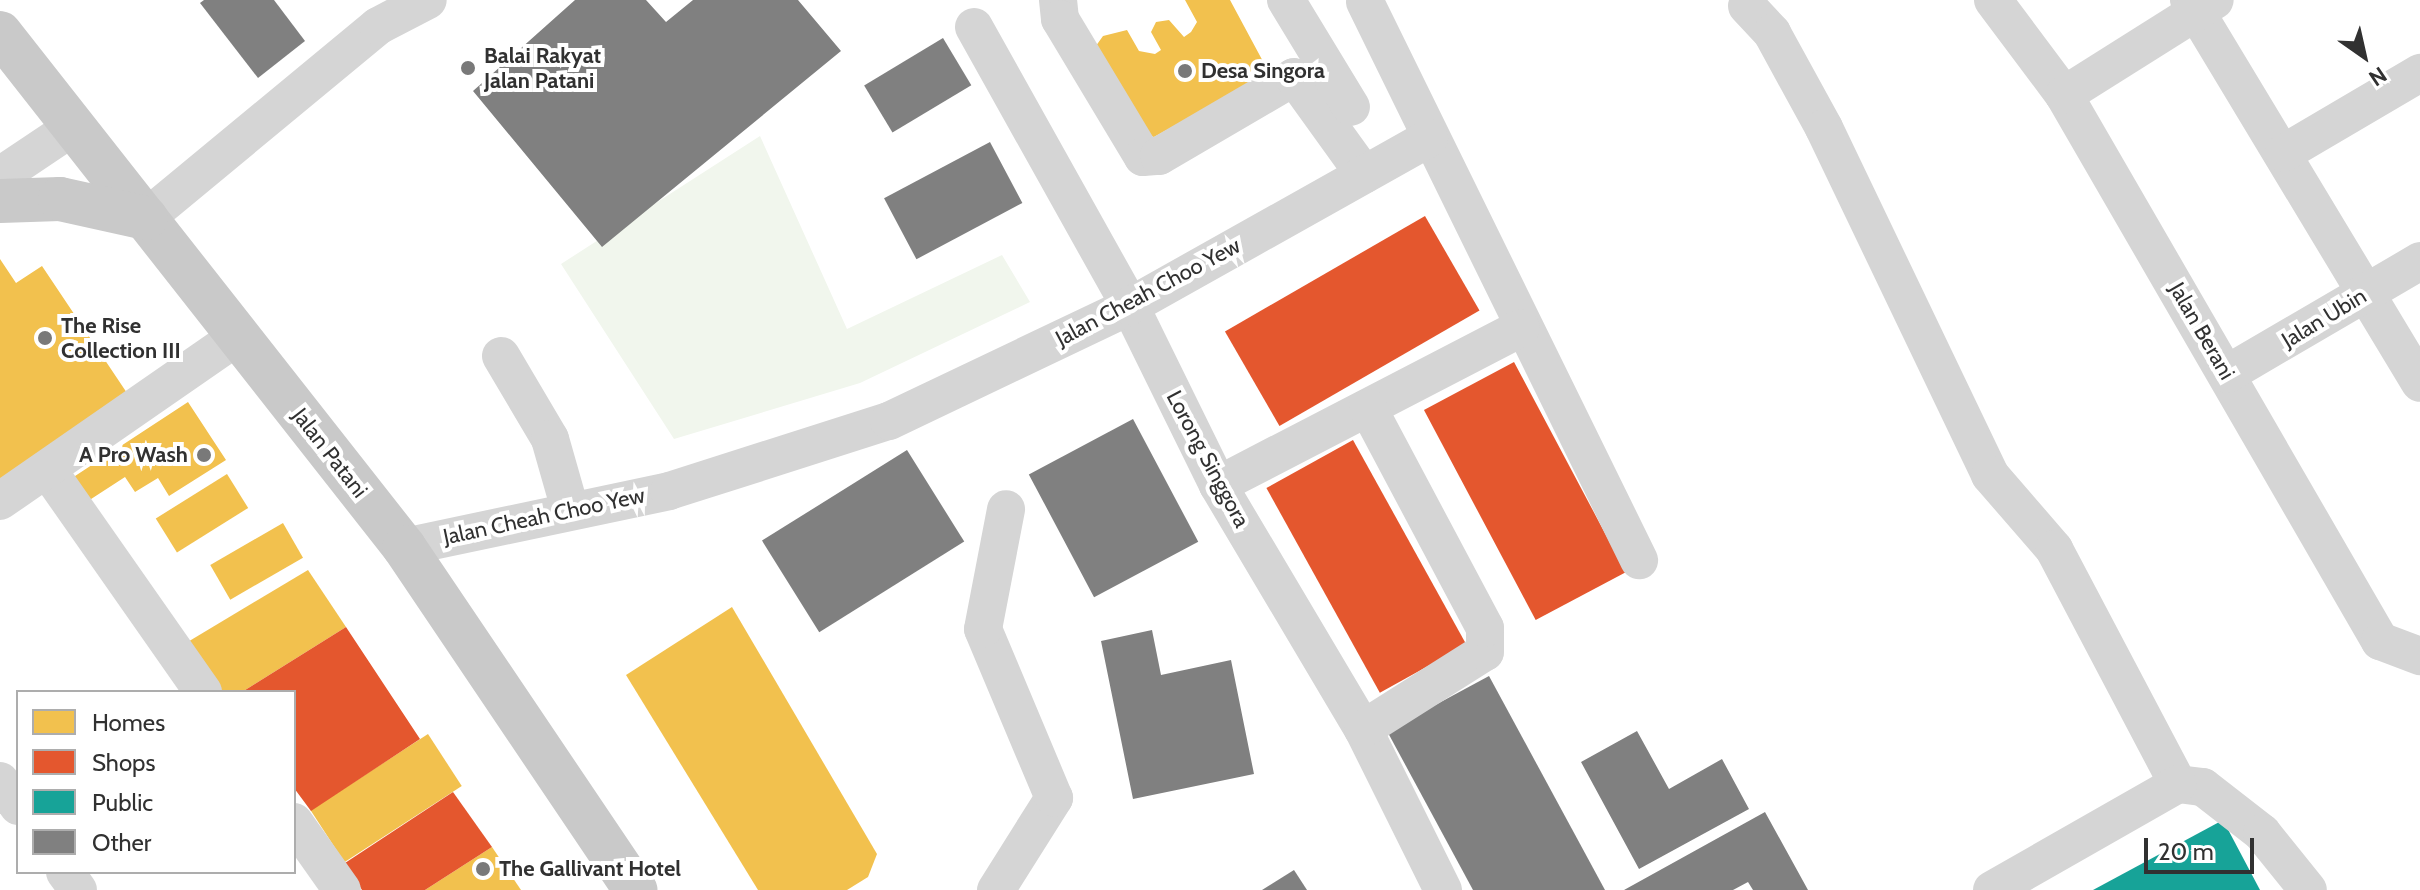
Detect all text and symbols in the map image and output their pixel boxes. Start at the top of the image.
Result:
north arrow [2324,16,2404,96]
place label: Balai Rakyat Jalan Patani [484,42,601,94]
place label: Desa Singora [1201,58,1325,84]
marker: Balai Rakyat Jalan Patani [459,59,477,77]
text: N [2364,61,2392,92]
marker: Desa Singora [1176,62,1194,80]
street label: Jalan Cheah Choo Yew [1051,232,1245,352]
street label: Jalan Berani [2164,278,2240,384]
street label: Jalan Ubin [2277,283,2371,353]
place label: The Rise Collection III [61,312,181,364]
marker: The Rise Collection III [36,329,54,347]
street label: Lorong Singgora [1161,386,1255,532]
street label: Jalan Patani [287,403,373,503]
place label: A Pro Wash [79,442,188,468]
marker: A Pro Wash [195,446,213,464]
street label: Jalan Cheah Choo Yew [441,482,647,550]
legend [16,690,296,874]
text: Homes [92,708,165,737]
text: Shops [92,748,155,777]
text: Public [92,788,153,817]
scale bar [2148,822,2258,872]
text: Other [92,828,151,857]
text: 20 m [2158,837,2214,866]
place label: The Gallivant Hotel [499,856,681,882]
marker: The Gallivant Hotel [474,860,492,878]

